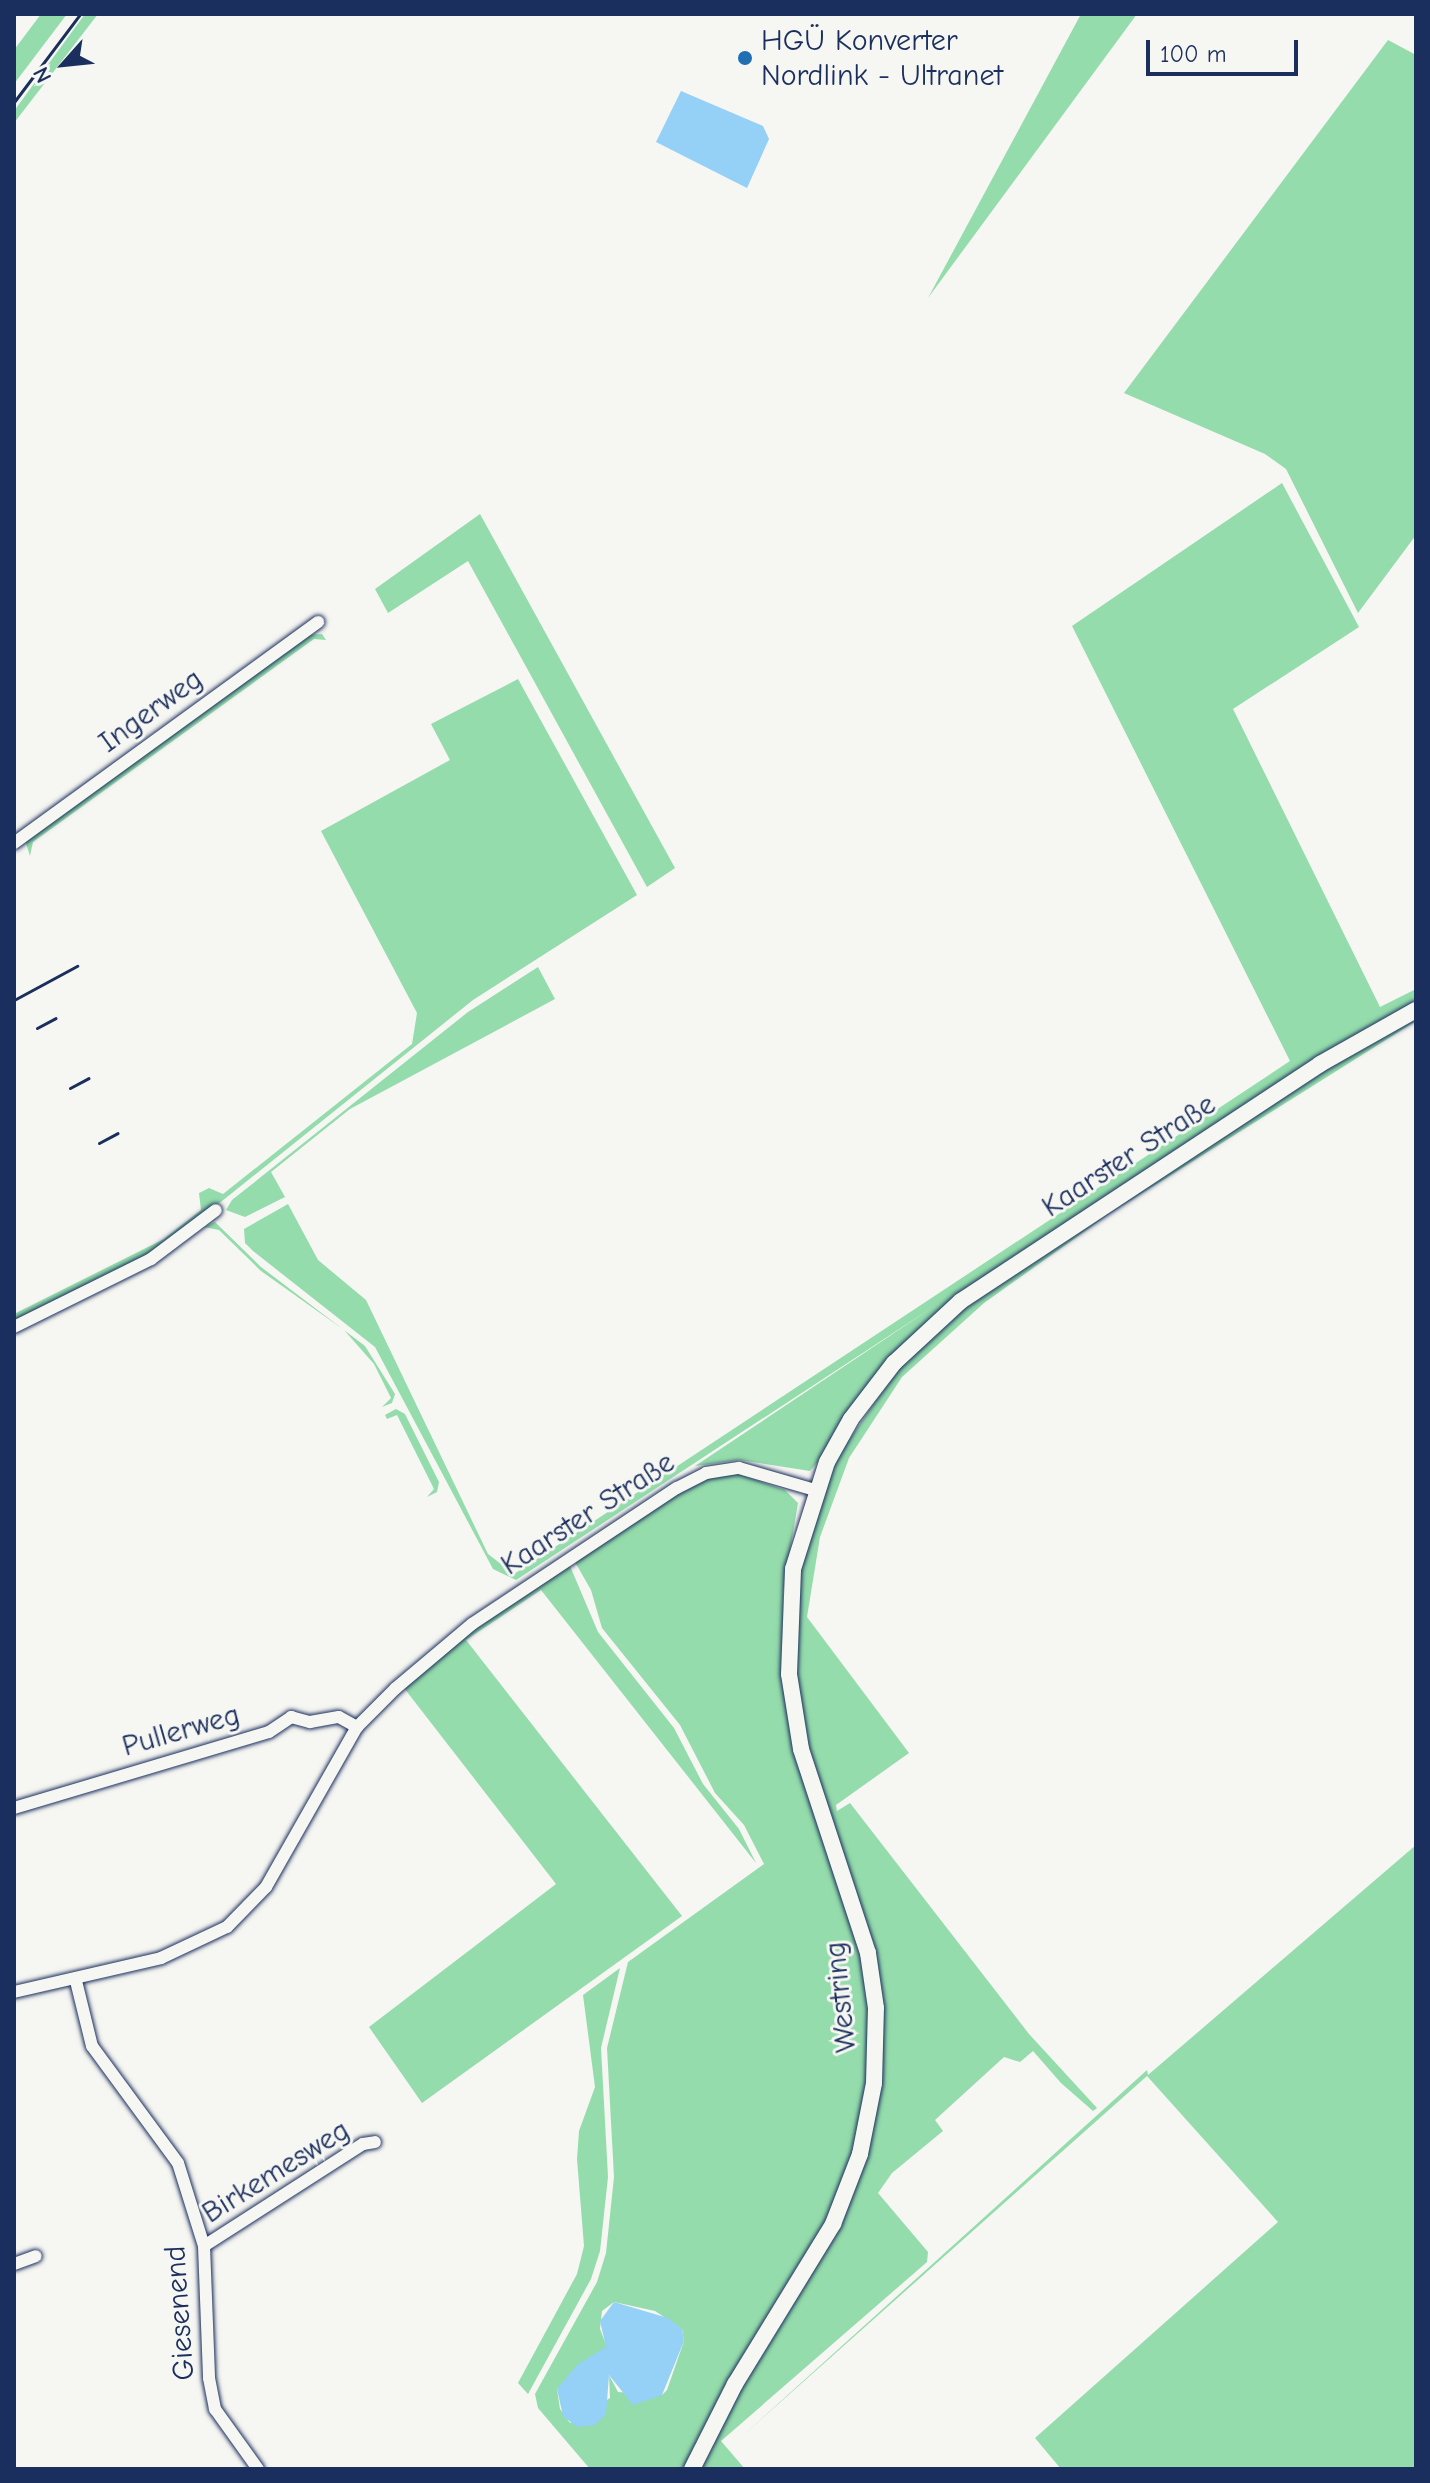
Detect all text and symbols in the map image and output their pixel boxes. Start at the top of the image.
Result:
place label: HGÜ Konverter Nordlink - Ultranet [761,23,1003,94]
north arrow [24,24,104,104]
scale bar [1150,24,1302,74]
text: 100 m [1160,40,1227,68]
marker: HGÜ Konverter Nordlink - Ultranet [736,49,754,67]
text: N [28,63,57,87]
street label: Ingerweg [92,661,210,761]
street label: Kaarster Straße [1036,1087,1222,1225]
street label: Kaarster Straße [495,1445,681,1583]
street label: Pullerweg [118,1697,244,1765]
street label: Westring [817,1940,865,2054]
street label: Birkemesweg [196,2113,356,2231]
street label: Giesenend [157,2244,203,2382]

